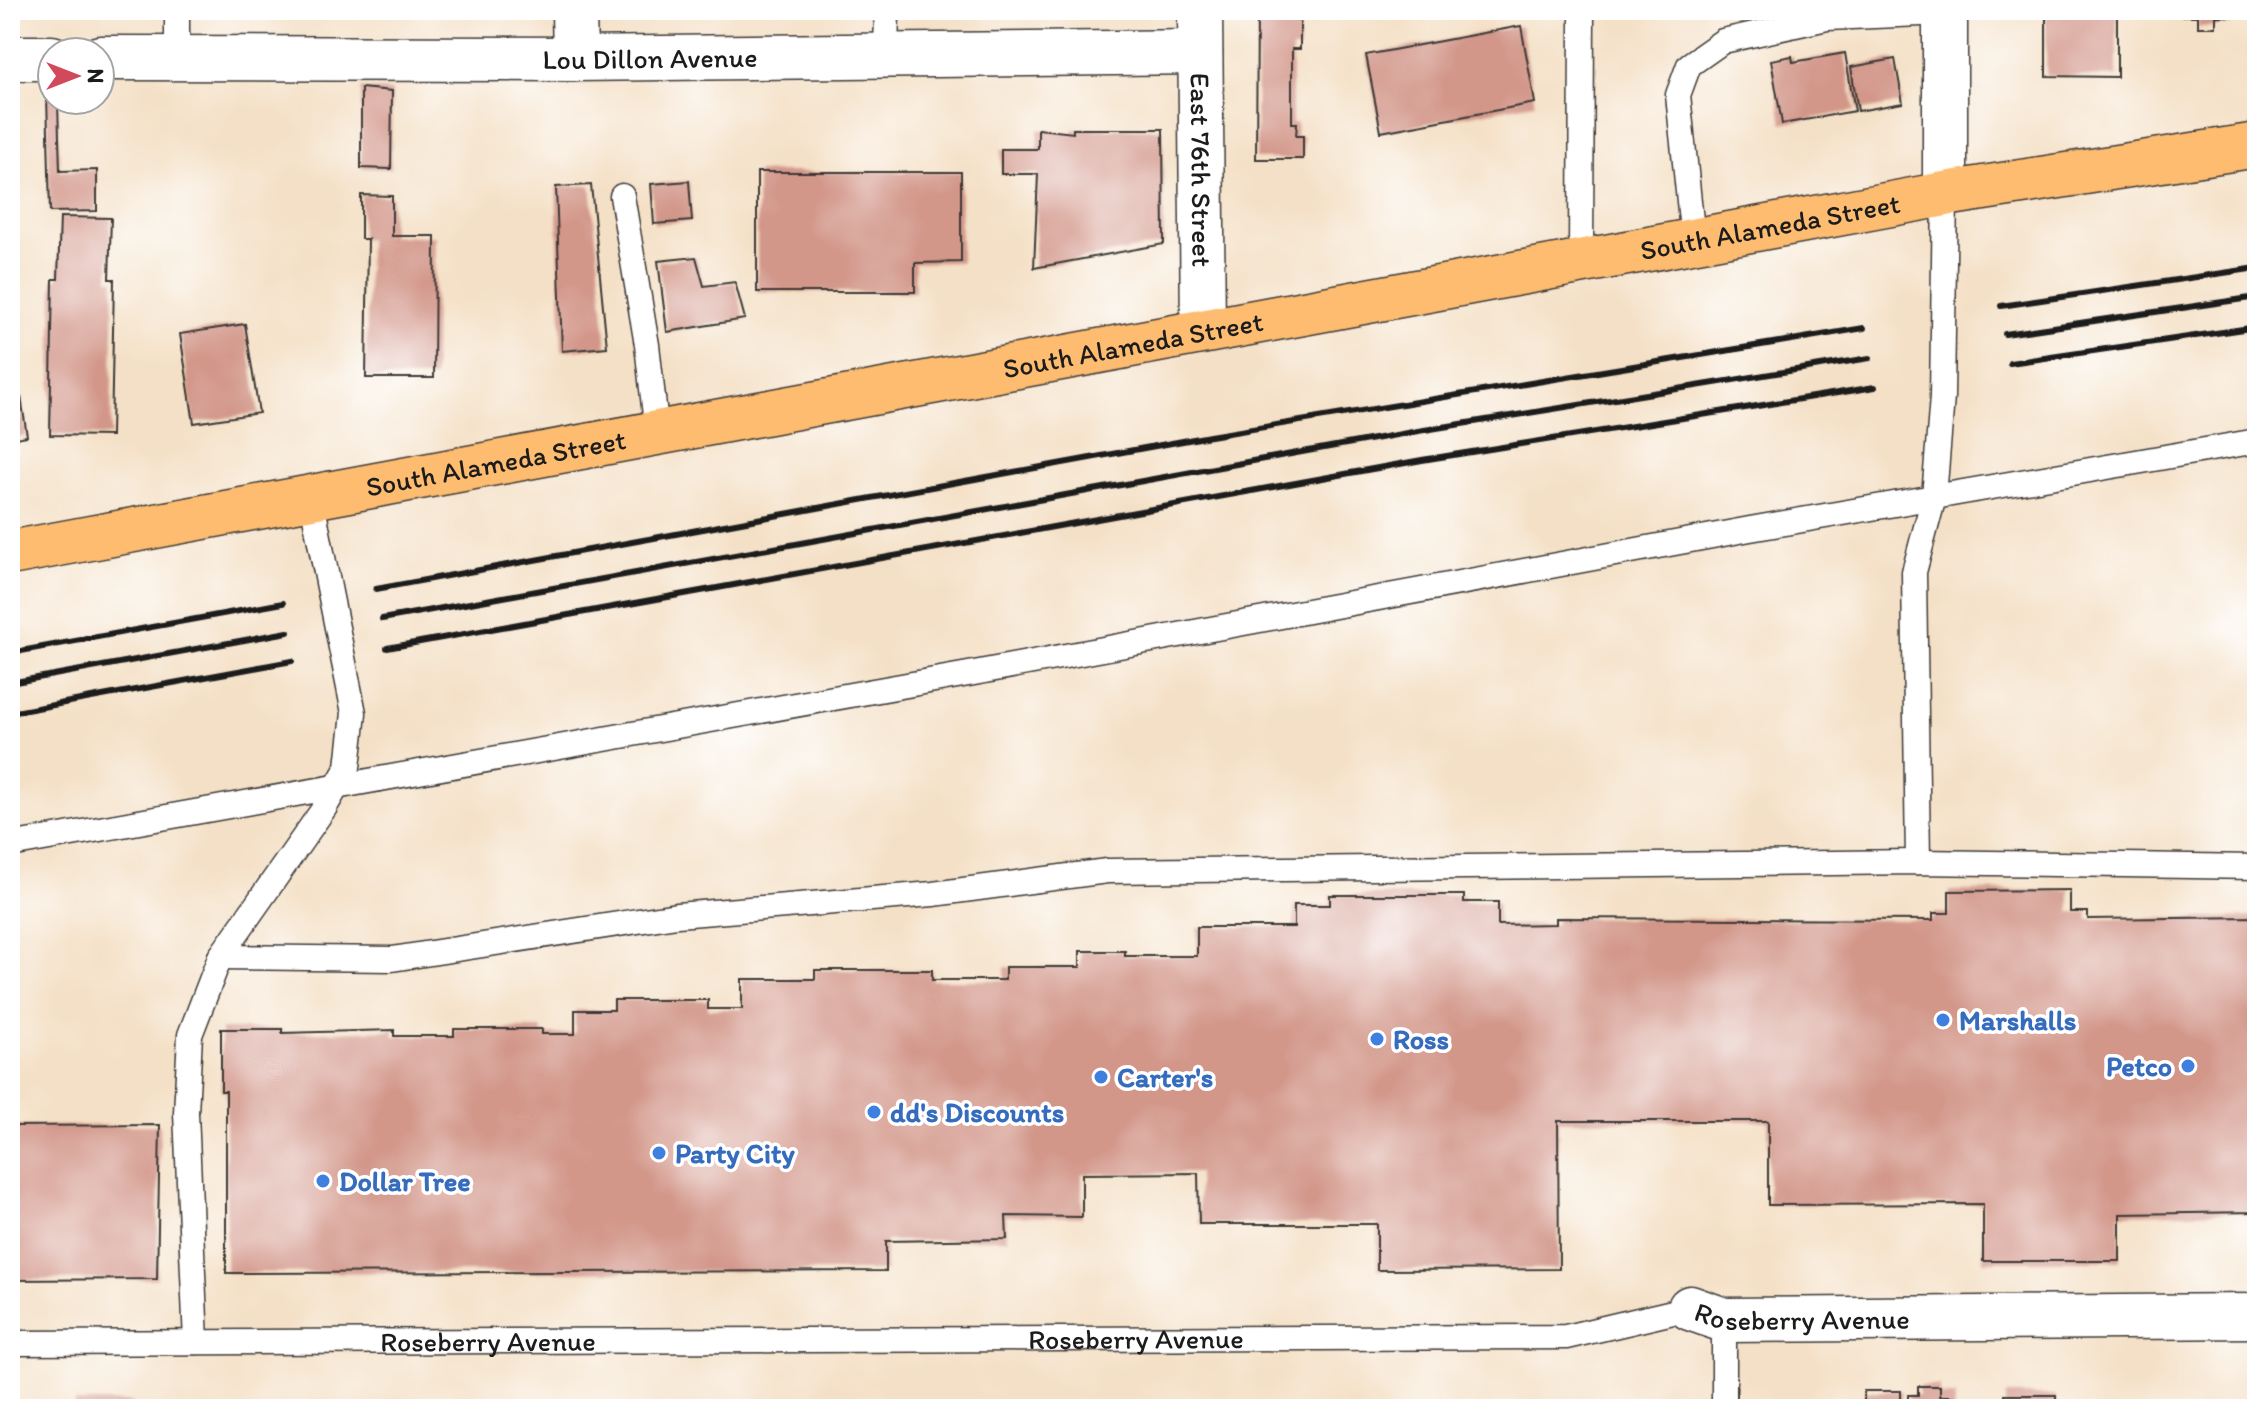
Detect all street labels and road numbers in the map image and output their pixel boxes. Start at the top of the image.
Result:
street label: Lou Dillon Avenue [542,40,758,76]
street label: East 76th Street [1184,73,1219,267]
street label: South Alameda Street [1637,186,1903,267]
street label: South Alameda Street [1000,304,1266,385]
street label: South Alameda Street [363,422,628,504]
street label: Roseberry Avenue [1690,1294,1910,1337]
street label: Roseberry Avenue [1028,1321,1244,1356]
street label: Roseberry Avenue [380,1324,596,1359]

